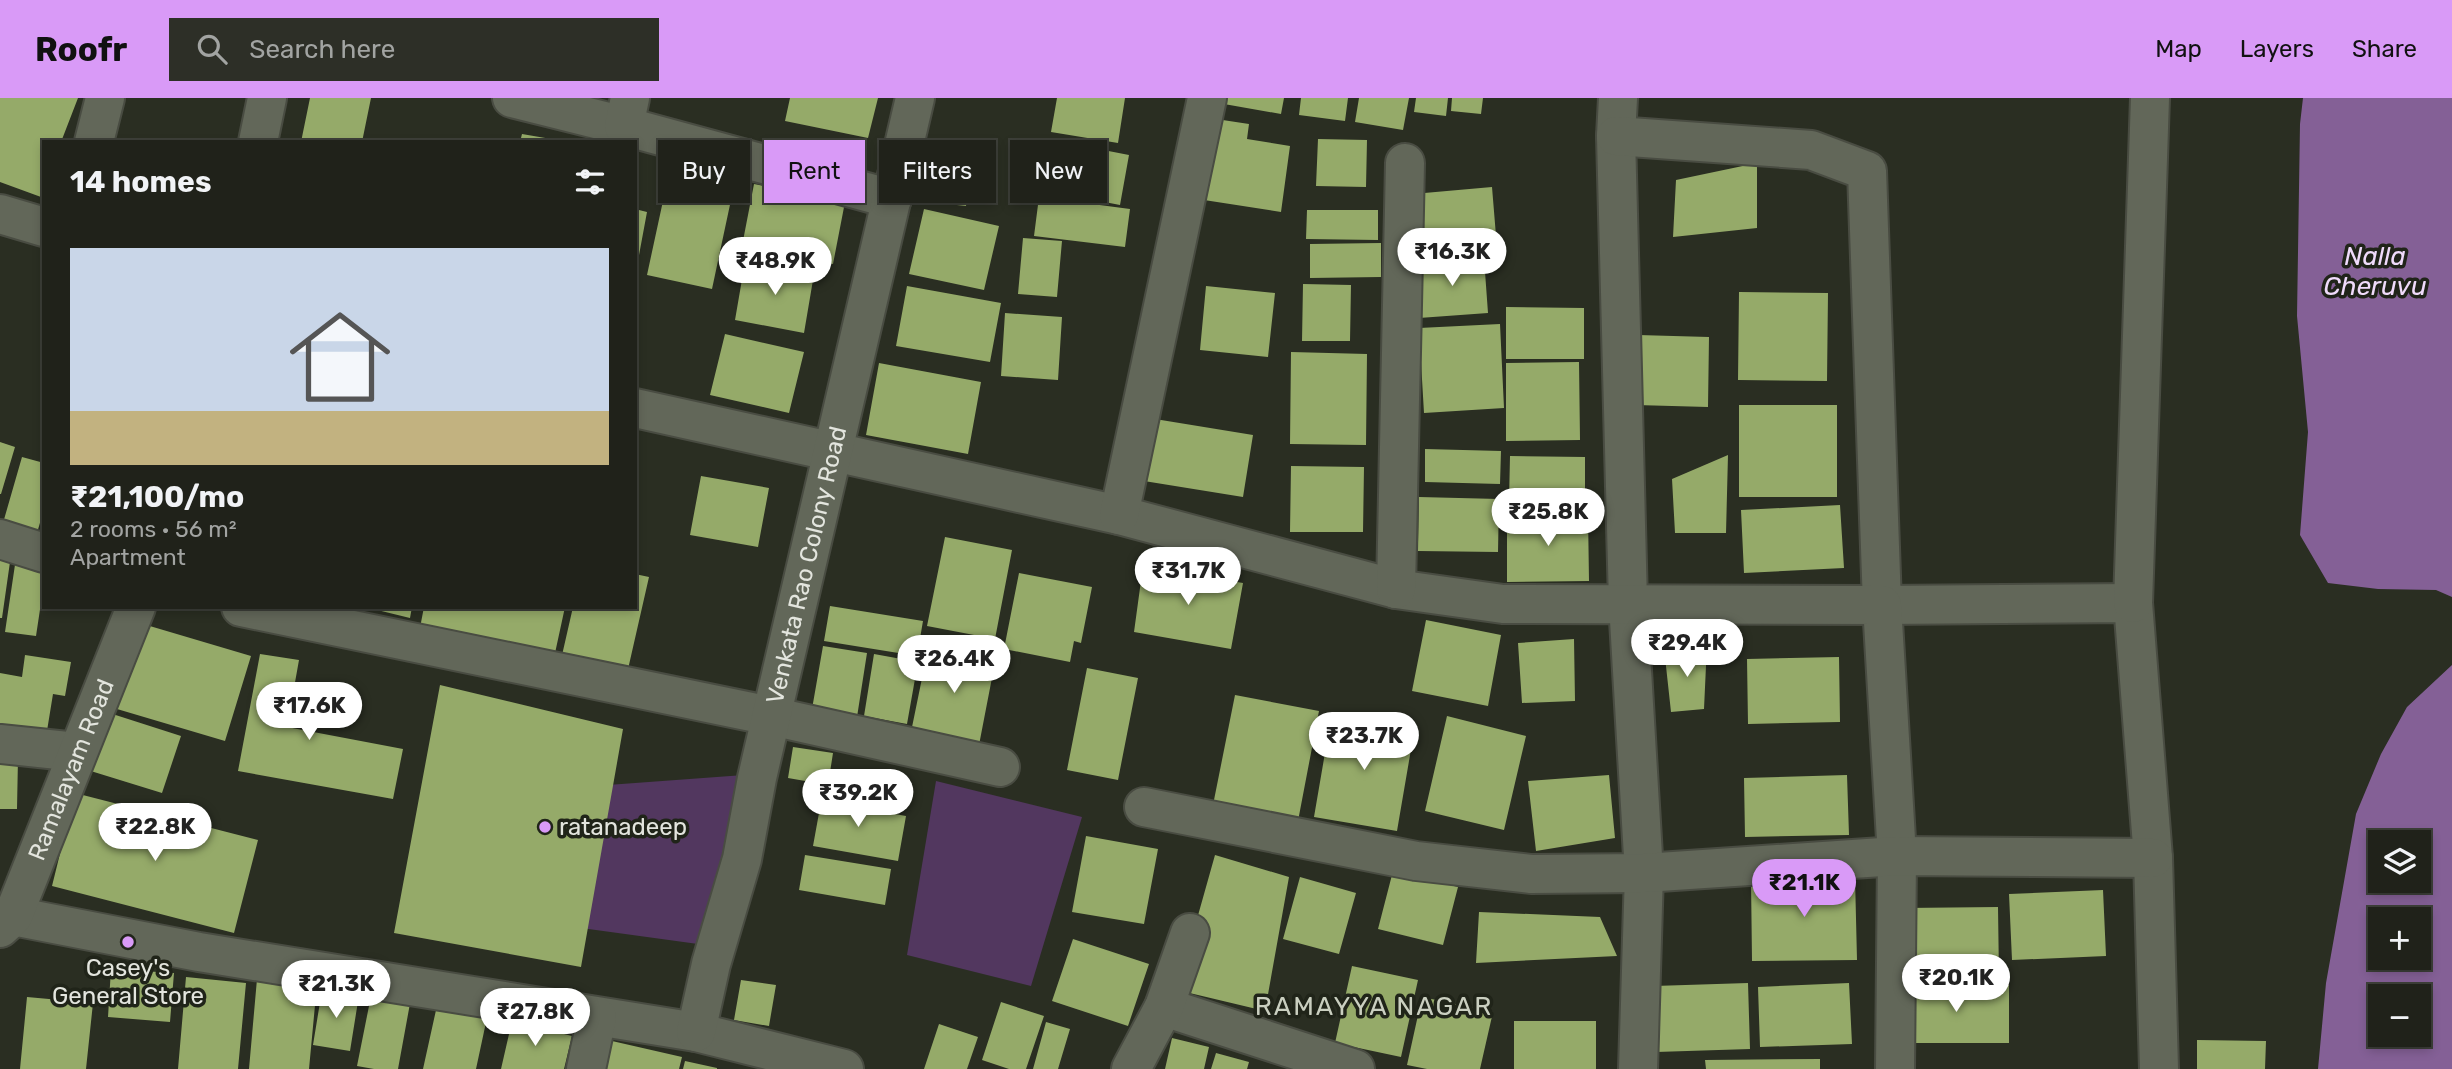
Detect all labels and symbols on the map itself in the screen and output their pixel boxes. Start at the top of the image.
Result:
pin: ₹16.3K [1395,228,1509,288]
pin: ₹48.9K [718,238,832,297]
water label: Nalla Cheruvu [2323,241,2427,302]
street label: Venkata Rao Colony Road [761,424,852,707]
pin: ₹25.8K [1491,489,1605,548]
pin: ₹31.7K [1131,547,1245,607]
pin: ₹29.4K [1630,620,1744,679]
pin: ₹26.4K [897,636,1011,695]
street label: Ramalayam Road [23,675,120,864]
pin: ₹17.6K [252,682,366,742]
pin: ₹23.7K [1307,712,1421,772]
pin: ₹39.2K [801,770,915,829]
pin: ₹22.8K [98,804,212,863]
place label: ratanadeep [559,813,687,841]
marker: ratanadeep [537,819,553,835]
pin: ₹21.1K [1747,860,1861,919]
marker: Casey's General Store [120,934,136,950]
place label: Casey's General Store [52,954,204,1010]
pin: ₹20.1K [1899,954,2013,1014]
pin: ₹21.3K [279,960,393,1020]
pin: ₹27.8K [478,988,592,1048]
district label: RAMAYYA NAGAR [1255,991,1493,1022]

